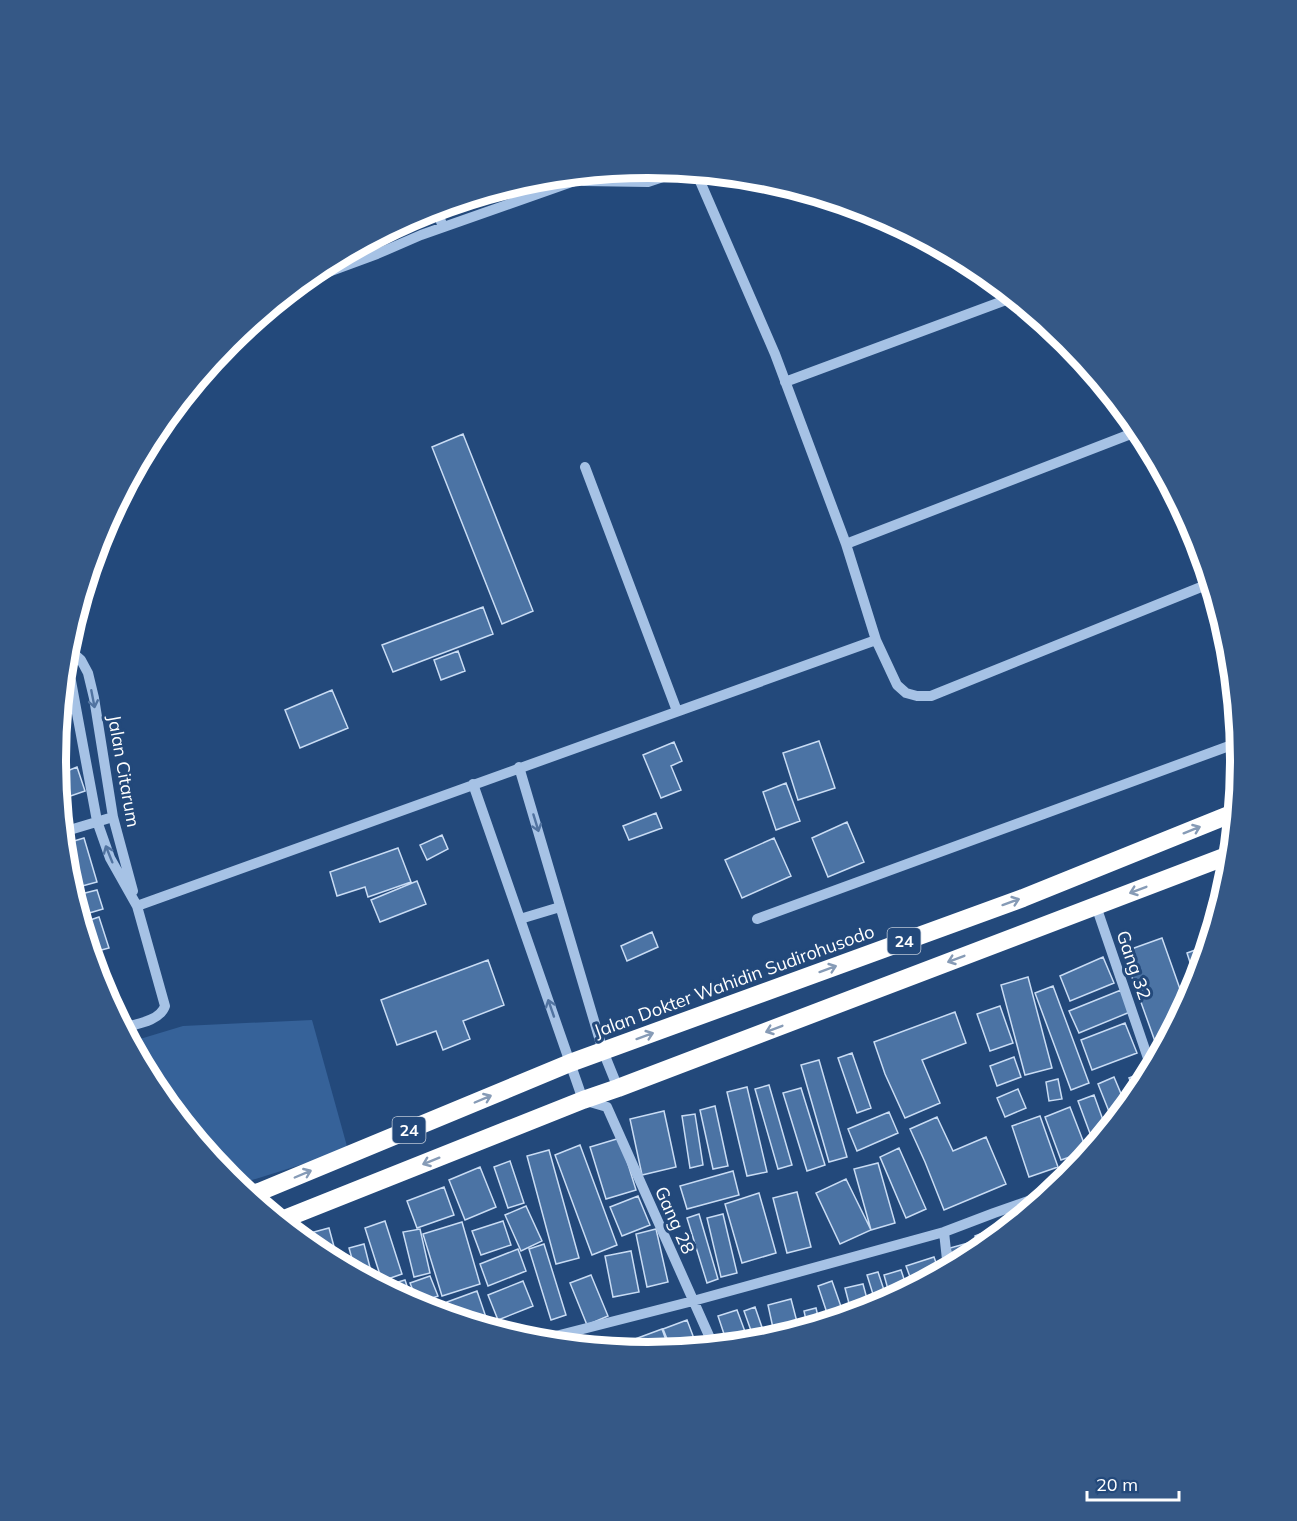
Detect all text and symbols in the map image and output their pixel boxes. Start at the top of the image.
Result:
one-way arrow [88,689,100,708]
street label: Jalan Citarum [103,713,145,829]
one-way arrow [531,814,542,833]
one-way arrow [1183,824,1201,835]
one-way arrow [103,845,114,864]
one-way arrow [1129,885,1148,896]
one-way arrow [1001,896,1020,907]
street label: Jalan Dokter Wahidin Sudirohusodo [591,919,877,1043]
street label: Gang 32 [1111,927,1157,1003]
road number: 24 [888,928,920,954]
one-way arrow [947,955,966,966]
one-way arrow [818,962,837,973]
one-way arrow [544,999,555,1018]
one-way arrow [765,1024,784,1035]
one-way arrow [635,1029,654,1040]
one-way arrow [473,1093,491,1104]
road number: 24 [392,1117,426,1143]
one-way arrow [422,1156,440,1167]
one-way arrow [293,1168,311,1179]
street label: Gang 28 [650,1183,700,1257]
scale bar [1087,1464,1178,1502]
text: 20 m [1096,1473,1138,1496]

